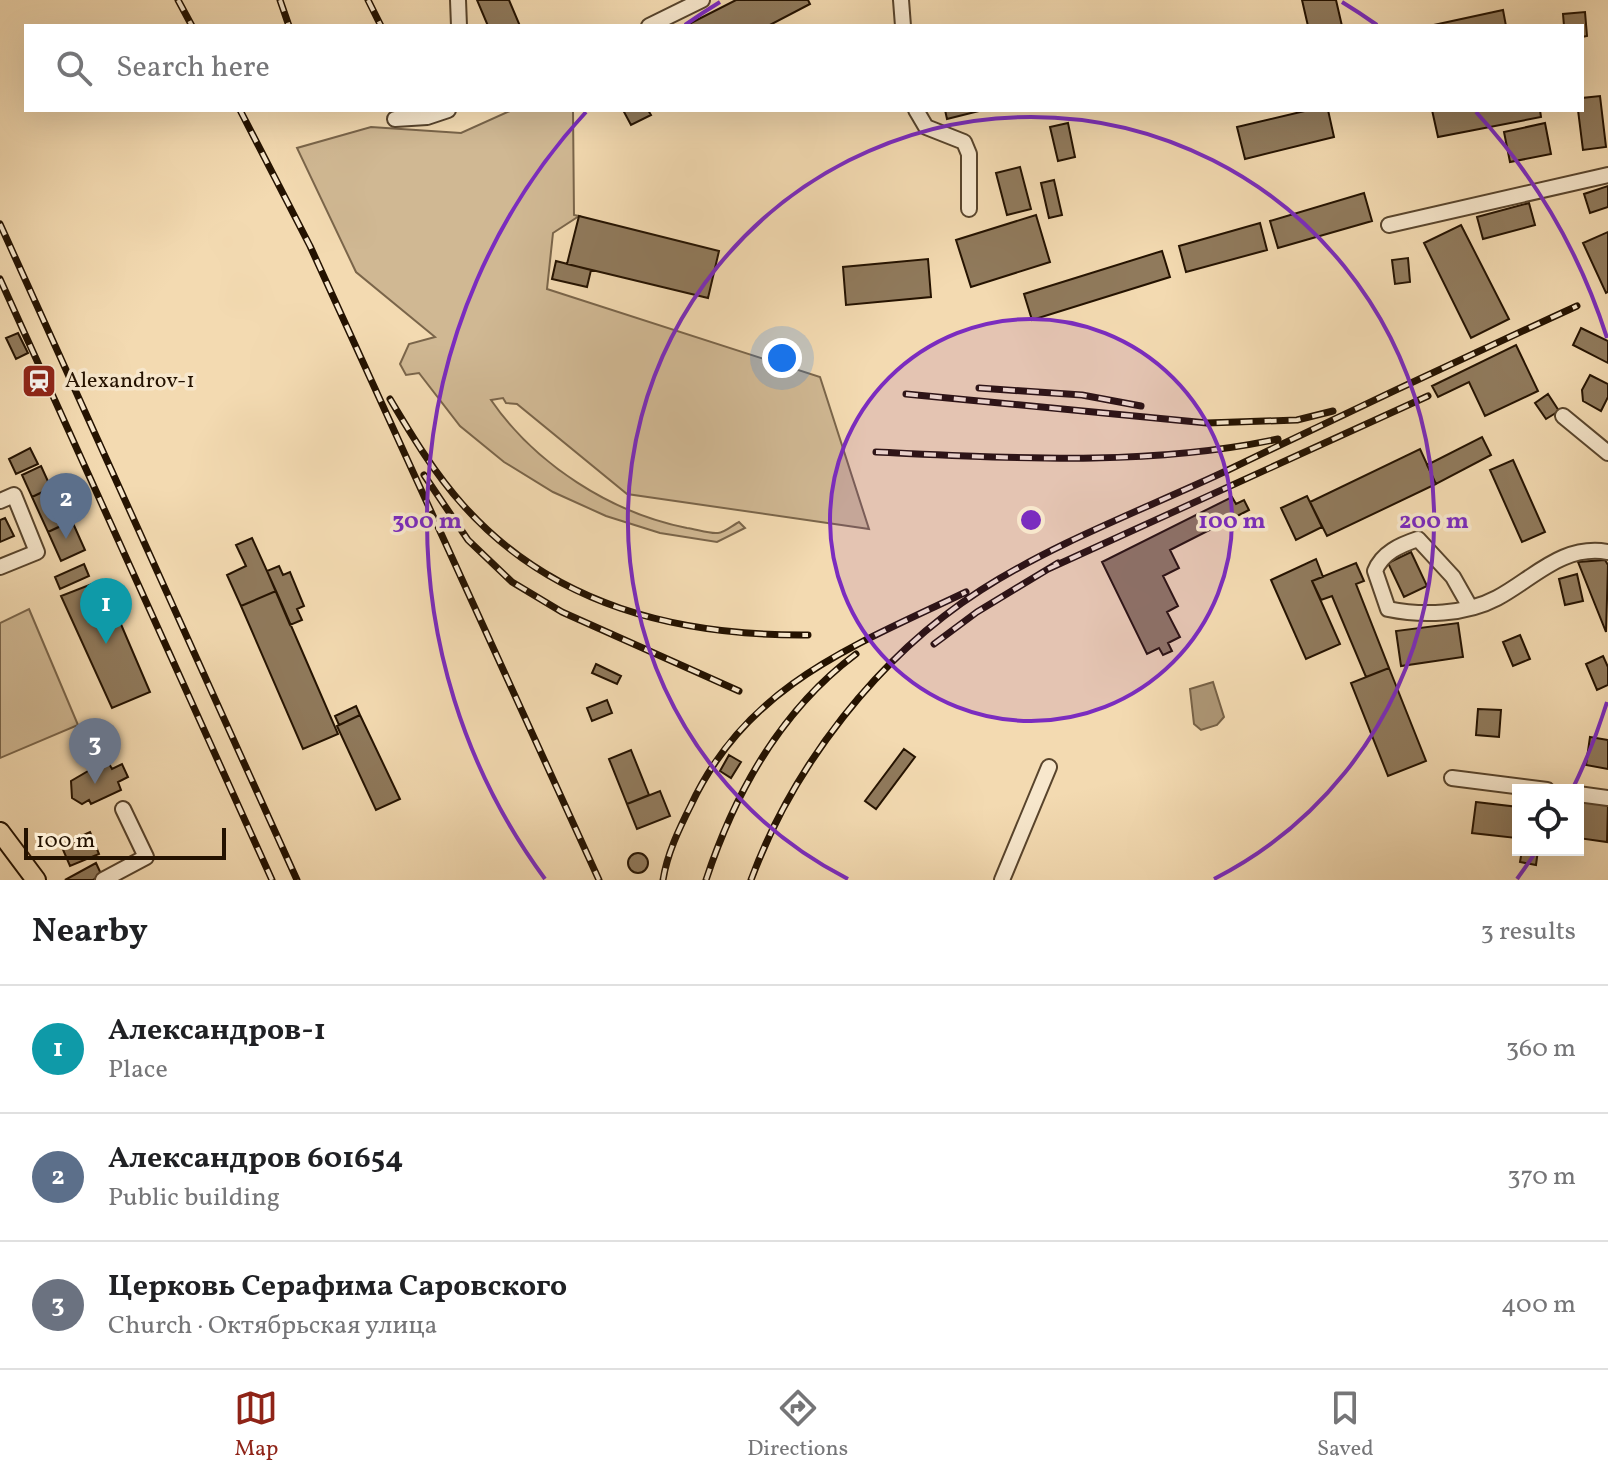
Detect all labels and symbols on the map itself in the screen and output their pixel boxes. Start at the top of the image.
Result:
your location [762,338,802,378]
station icon: Alexandrov-1 [20,362,58,400]
place label: Alexandrov-1 [65,366,195,397]
pin: 2 [40,473,92,539]
text: 300 m [392,505,462,539]
text: 100 m [1198,505,1266,539]
text: 200 m [1399,505,1469,539]
centre of rings [1017,506,1045,534]
pin: 1 [80,578,132,644]
pin: 3 [69,718,121,784]
scale bar [24,824,226,860]

